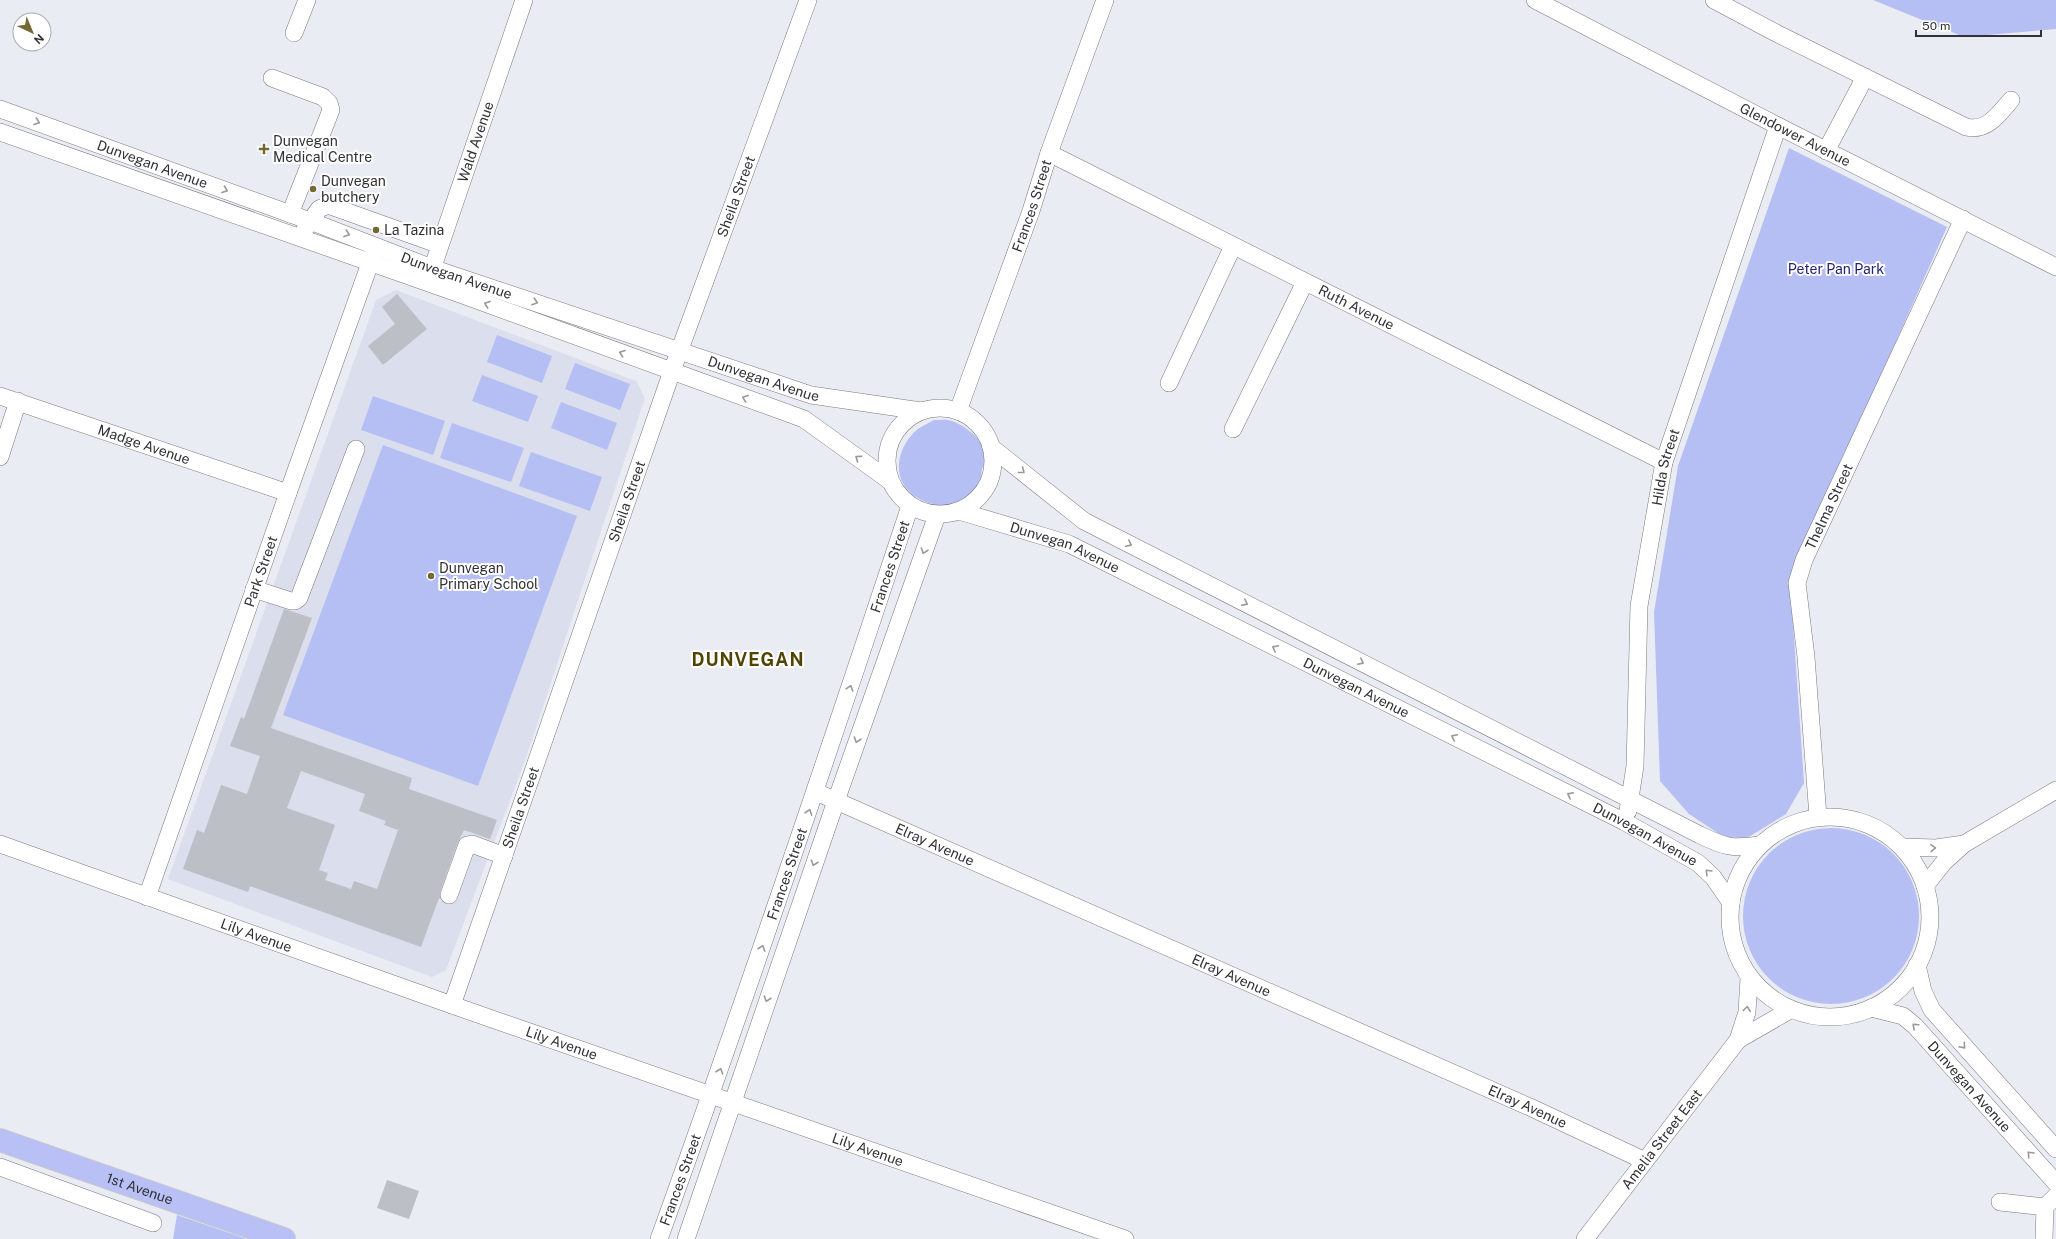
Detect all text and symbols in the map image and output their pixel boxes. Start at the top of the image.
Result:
north arrow [12,12,52,52]
scale bar [1916,12,2041,38]
text: 50 m [1922,19,1950,33]
text: N [32,32,46,46]
street label: Wald Avenue [454,99,497,184]
street label: Glendower Avenue [1737,100,1853,169]
one-way arrow [33,118,40,126]
place label: Dunvegan Medical Centre [273,133,372,165]
street label: Dunvegan Avenue [95,137,210,191]
marker: Dunvegan Medical Centre [258,143,270,155]
street label: Sheila Street [714,154,758,239]
street label: Frances Street [1009,158,1054,254]
place label: Dunvegan butchery [321,173,386,205]
marker: Dunvegan butchery [308,184,318,194]
one-way arrow [221,186,228,194]
place label: La Tazina [384,222,444,238]
marker: La Tazina [371,225,381,235]
one-way arrow [343,230,350,238]
street label: Dunvegan Avenue [399,249,514,302]
park label: Peter Pan Park [1788,261,1884,277]
street label: Ruth Avenue [1316,282,1397,333]
one-way arrow [531,298,538,306]
one-way arrow [484,300,491,309]
one-way arrow [619,350,626,358]
street label: Dunvegan Avenue [706,353,820,404]
one-way arrow [741,394,748,402]
street label: Madge Avenue [96,422,192,467]
street label: Hilda Street [1649,427,1683,507]
one-way arrow [856,456,863,463]
street label: Sheila Street [605,459,648,544]
street label: Thelma Street [1802,461,1856,552]
one-way arrow [1017,467,1024,474]
street label: Frances Street [867,518,913,615]
street label: Dunvegan Avenue [1008,519,1122,576]
street label: Park Street [241,534,280,609]
one-way arrow [1125,539,1132,547]
one-way arrow [920,548,928,555]
place label: Dunvegan Primary School [439,560,538,592]
marker: Dunvegan Primary School [426,571,436,581]
one-way arrow [1241,598,1248,606]
one-way arrow [1272,645,1280,652]
district label: DUNVEGAN [691,649,805,670]
street label: Dunvegan Avenue [1301,654,1412,721]
one-way arrow [1357,657,1364,664]
one-way arrow [845,685,854,692]
one-way arrow [1451,734,1458,742]
one-way arrow [853,736,862,743]
street label: Sheila Street [499,765,542,850]
one-way arrow [1567,792,1575,800]
street label: Dunvegan Avenue [1590,799,1700,869]
one-way arrow [805,808,813,815]
street label: Elray Avenue [893,820,977,869]
street label: Frances Street [764,826,810,922]
one-way arrow [1930,844,1936,852]
one-way arrow [811,859,819,866]
one-way arrow [1705,869,1713,877]
street label: Lily Avenue [218,915,294,955]
one-way arrow [758,944,766,951]
street label: Elray Avenue [1189,951,1273,1000]
one-way arrow [764,995,772,1002]
one-way arrow [1742,1006,1751,1013]
street label: Lily Avenue [524,1023,600,1063]
one-way arrow [1912,1024,1920,1031]
street label: Dunvegan Avenue [1925,1038,2014,1135]
one-way arrow [1959,1041,1966,1049]
one-way arrow [715,1067,723,1074]
street label: Elray Avenue [1486,1082,1569,1131]
street label: Amelia Street East [1618,1086,1705,1192]
street label: Lily Avenue [830,1130,906,1169]
street label: Frances Street [657,1132,704,1228]
one-way arrow [2027,1151,2034,1159]
street label: 1st Avenue [104,1170,175,1208]

